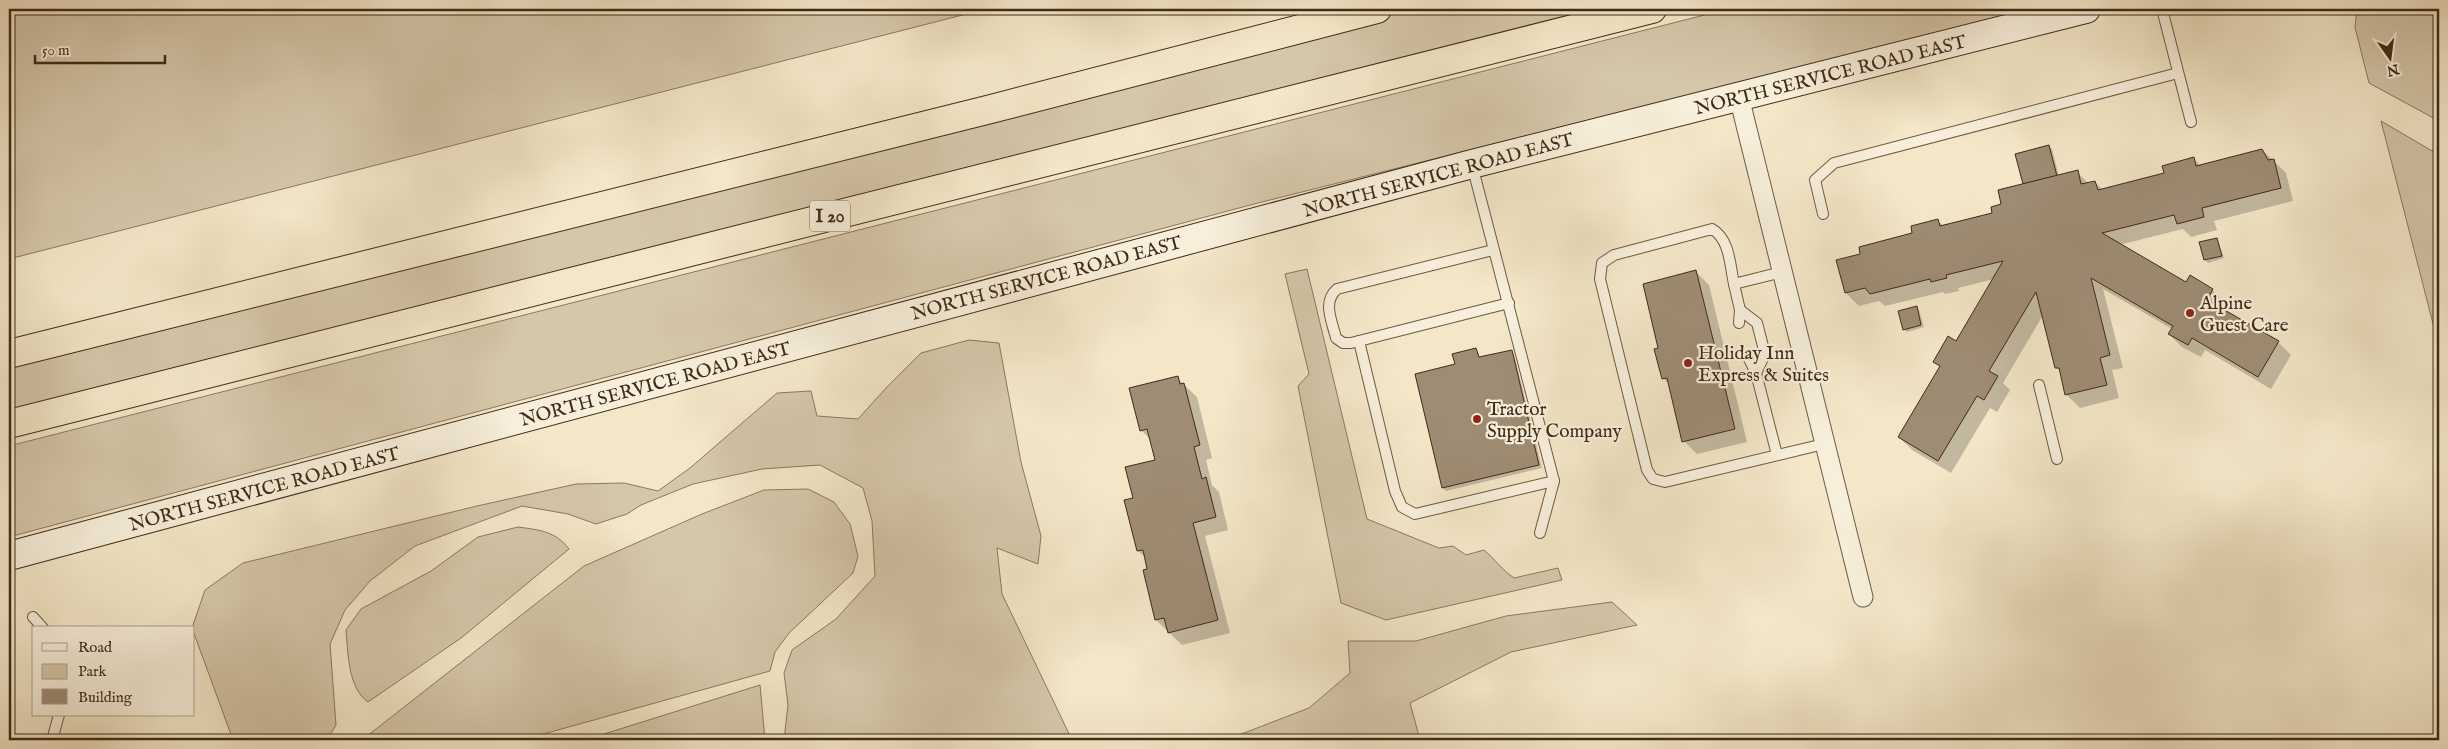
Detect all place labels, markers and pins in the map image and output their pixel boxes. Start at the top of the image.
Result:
place label: Alpine Guest Care [2199,292,2289,338]
marker: Alpine Guest Care [2184,307,2196,319]
place label: Holiday Inn Express & Suites [1698,342,1829,388]
marker: Holiday Inn Express & Suites [1682,357,1694,369]
place label: Tractor Supply Company [1487,398,1623,444]
marker: Tractor Supply Company [1471,413,1483,425]

